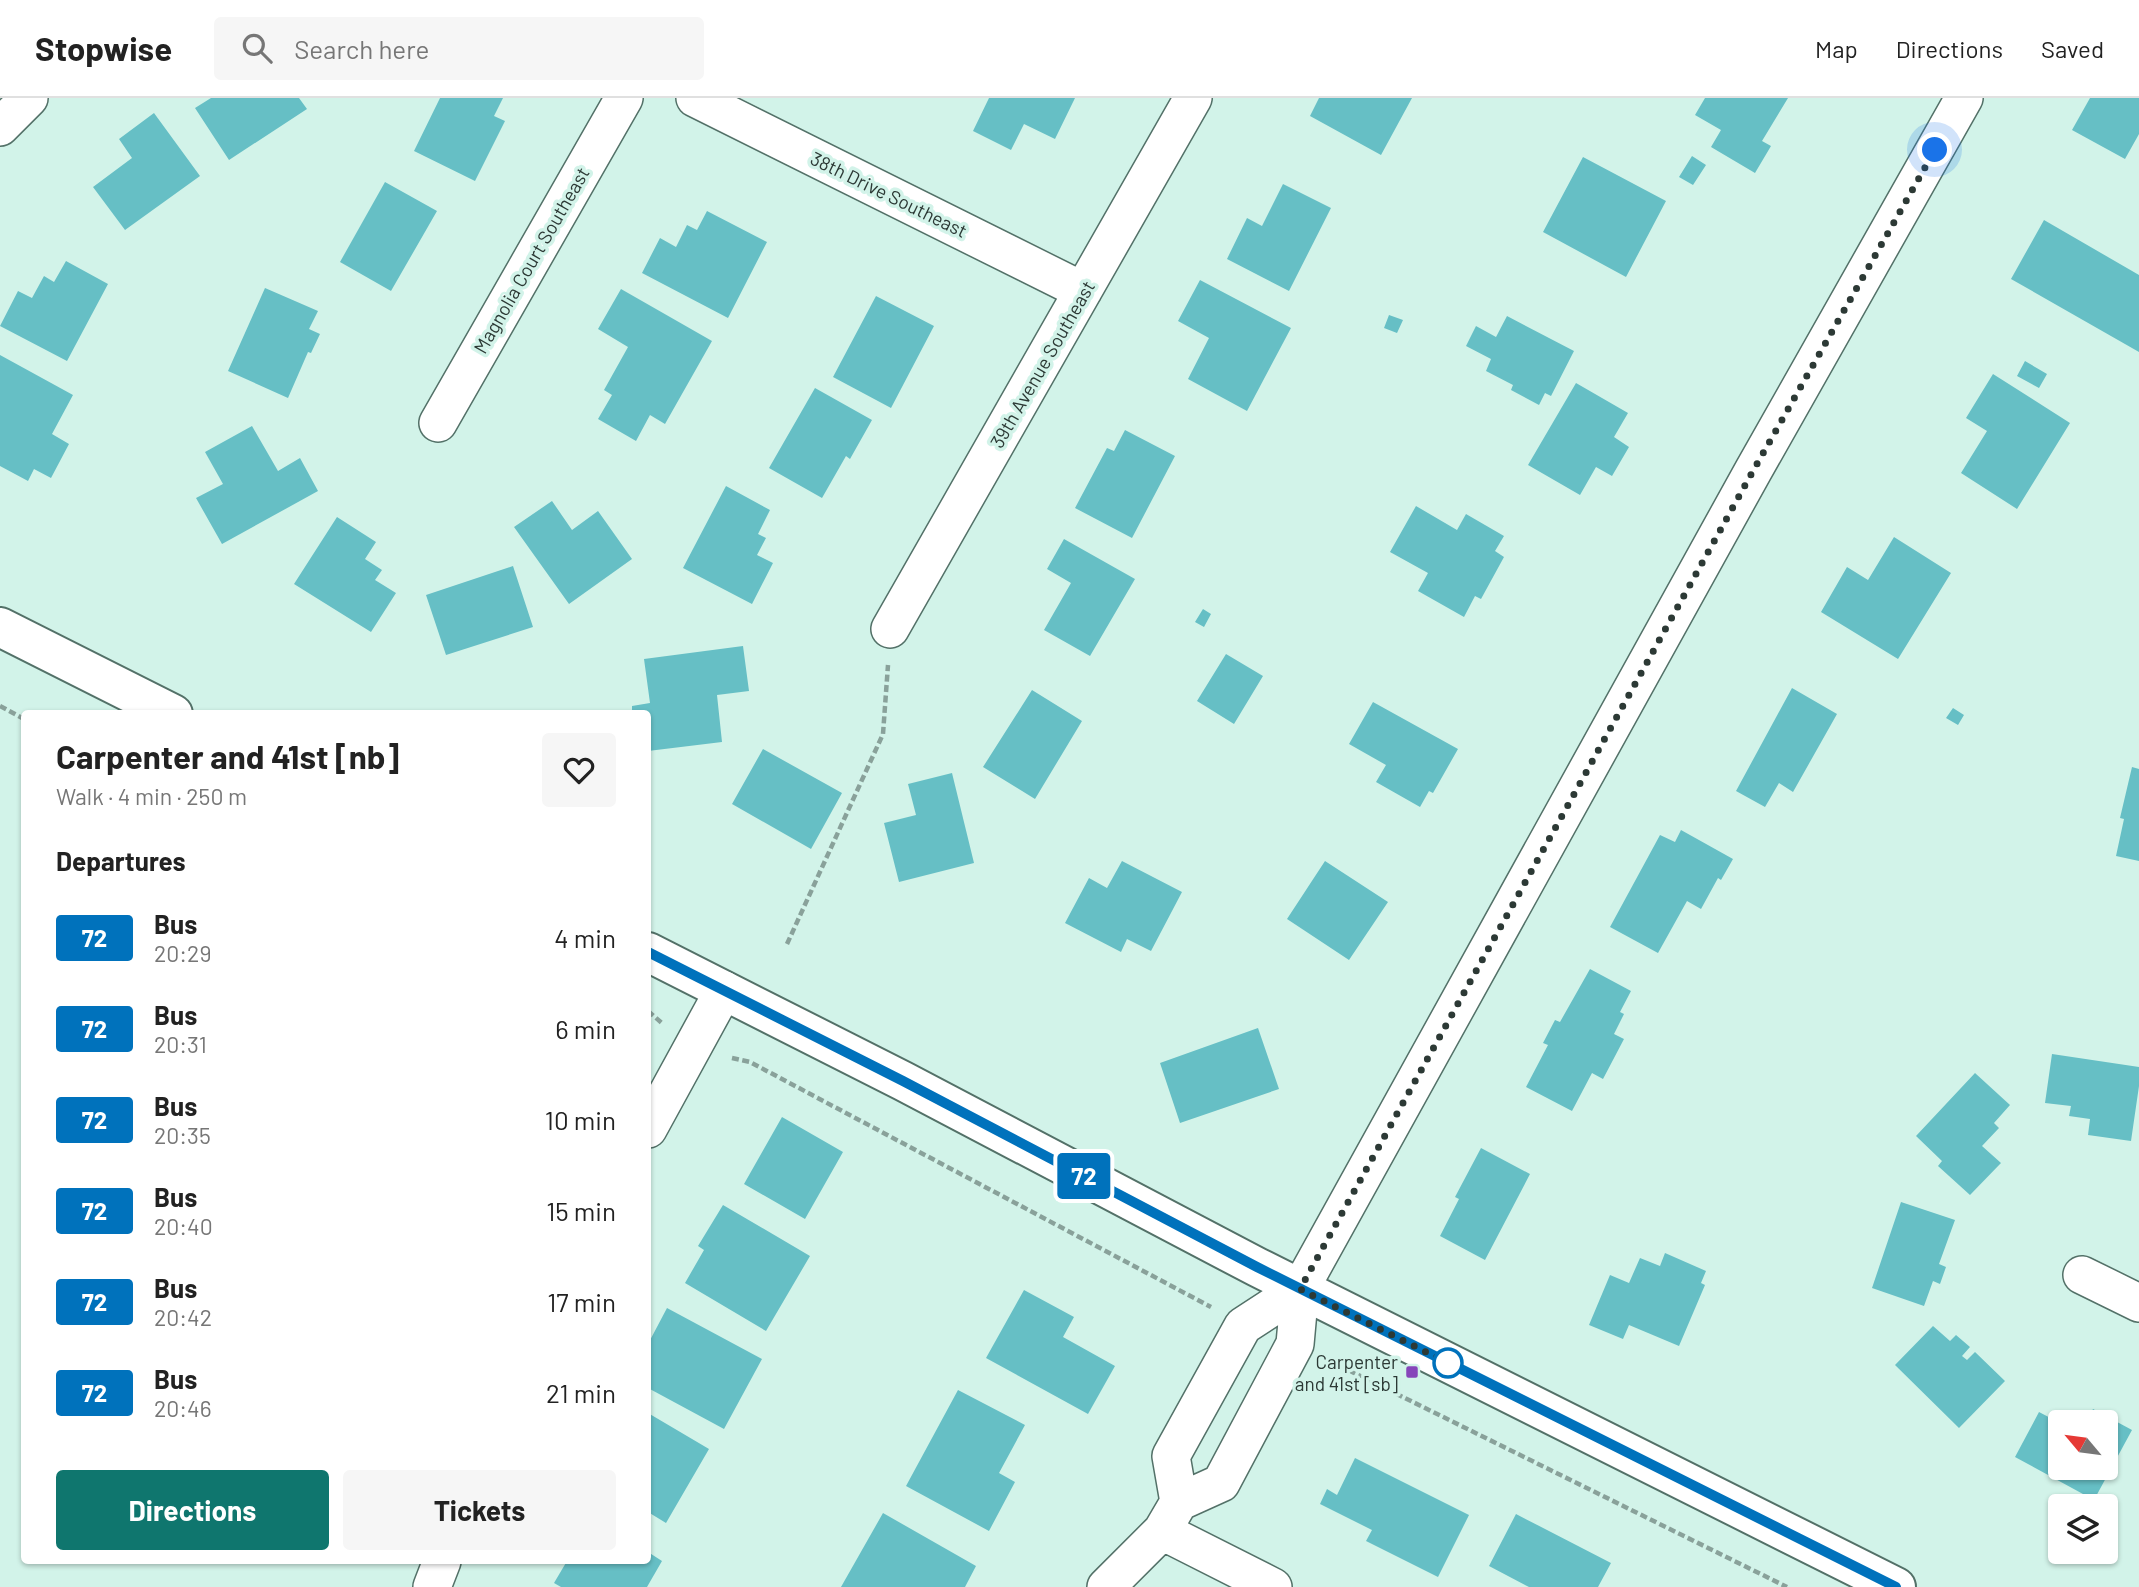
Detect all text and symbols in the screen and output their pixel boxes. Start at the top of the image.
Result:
search box [214,17,704,80]
text: Stopwise [35,28,172,68]
icon: search [238,29,276,67]
text: Search here [294,33,429,64]
text: Map [1815,34,1858,63]
text: Directions [1896,34,2003,63]
text: Saved [2041,34,2104,63]
your location [1917,132,1952,167]
street label: 38th Drive Southeast [807,146,971,242]
street label: Magnolia Court Southeast [468,163,594,357]
street label: 39th Avenue Southeast [985,276,1099,452]
button: heart [542,733,616,807]
text: Carpenter and 41st [nb] [56,736,399,776]
text: Walk · 4 min · 250 m [56,782,247,810]
text: Departures [56,845,186,876]
text: Bus [154,908,197,939]
text: 4 min [554,922,616,953]
text: 72 [82,923,107,952]
text: 20:29 [154,939,211,967]
text: Bus [154,999,197,1030]
text: 6 min [555,1013,616,1044]
text: 72 [82,1014,107,1043]
text: 20:31 [154,1030,207,1058]
text: Bus [154,1090,197,1121]
text: 10 min [545,1104,616,1135]
text: 72 [82,1105,107,1134]
text: 20:35 [154,1121,211,1149]
line badge: 72 [1052,1153,1116,1199]
text: 72 [1071,1161,1097,1190]
text: Bus [154,1181,197,1212]
text: 15 min [546,1195,616,1226]
text: 72 [82,1196,107,1225]
text: 20:40 [154,1212,213,1240]
text: Bus [154,1272,197,1303]
text: 17 min [547,1286,616,1317]
text: 72 [82,1287,107,1316]
text: 20:42 [154,1303,212,1331]
unlabelled marker [1433,1348,1463,1378]
place label: Carpenter and 41st [sb] [1295,1350,1398,1395]
text: Bus [154,1363,197,1394]
marker: Carpenter and 41st [sb] [1404,1364,1420,1380]
text: 21 min [546,1377,616,1408]
text: 72 [82,1378,107,1407]
text: 20:46 [154,1394,212,1422]
north arrow [2048,1410,2118,1480]
map controls [2048,1410,2118,1564]
button: Directions [56,1470,329,1550]
button: Tickets [343,1470,616,1550]
button: layers [2048,1494,2118,1564]

